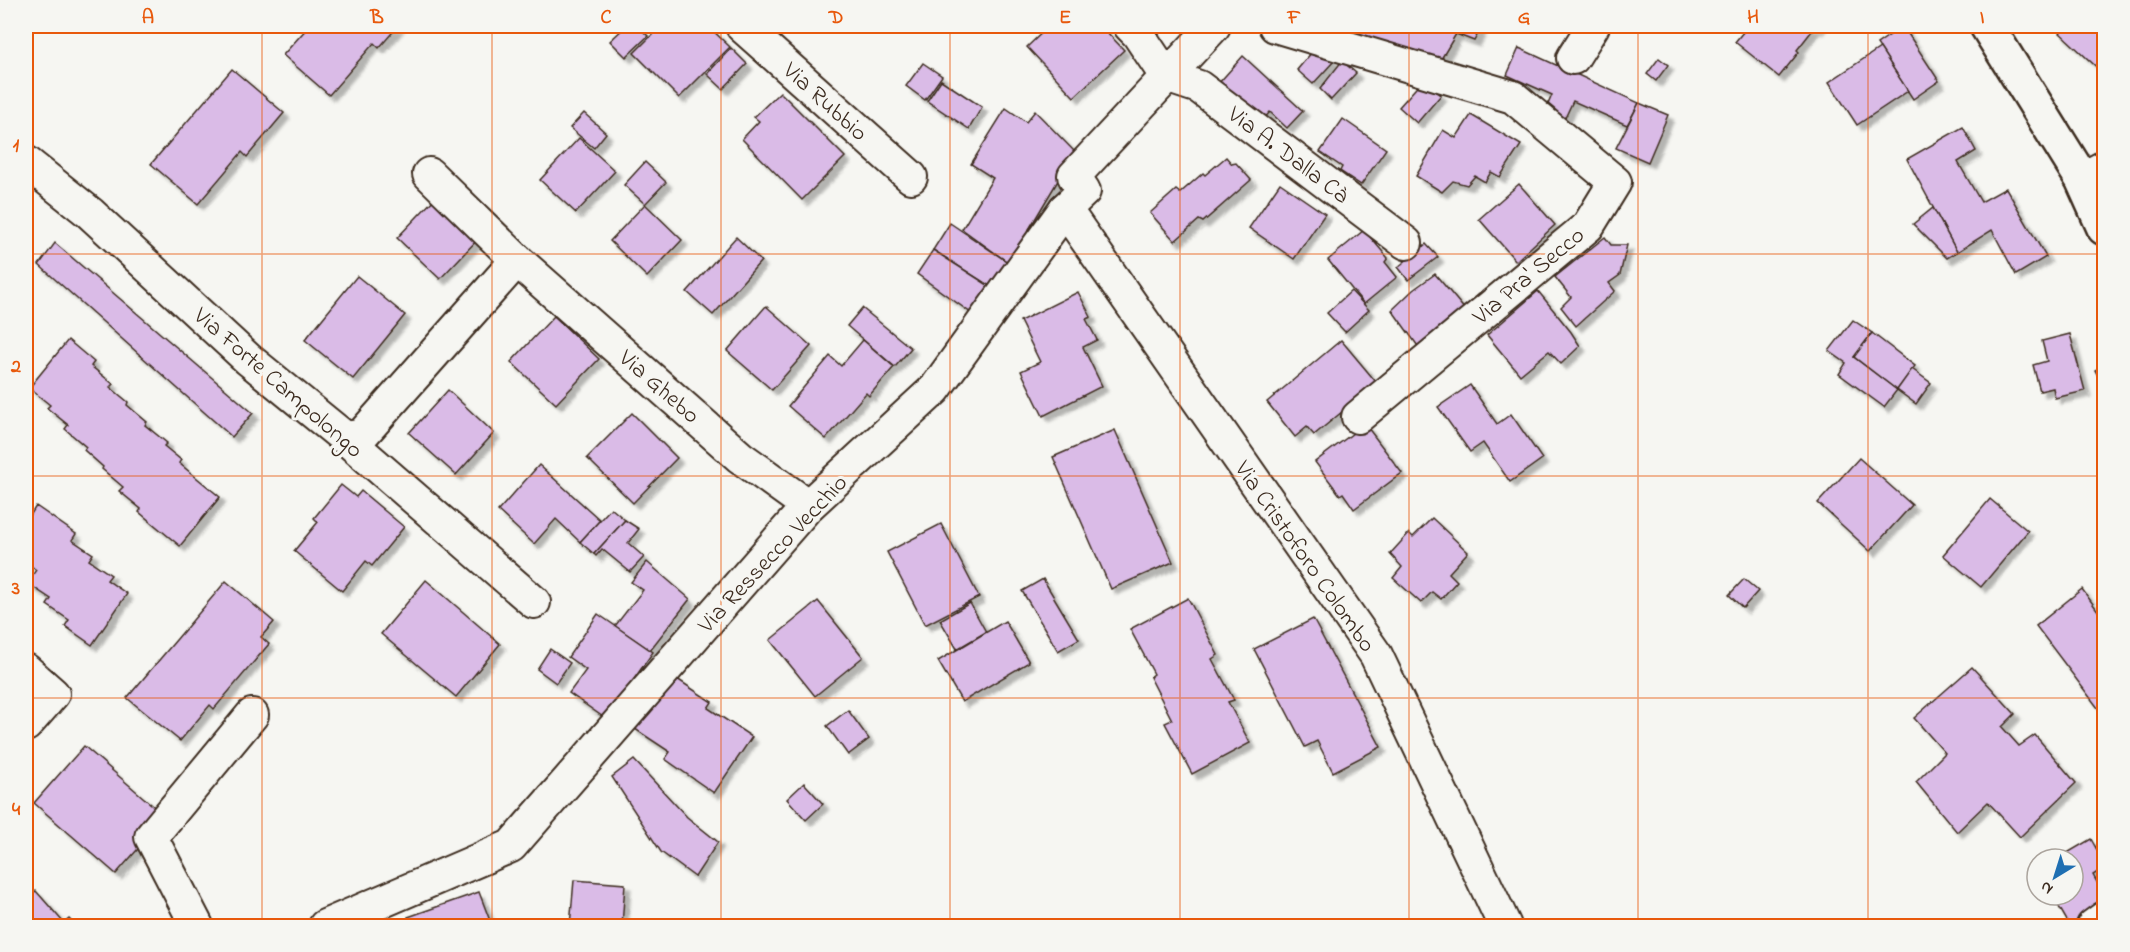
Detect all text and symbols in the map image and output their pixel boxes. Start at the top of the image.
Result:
text: A [142,4,154,33]
text: B [369,4,384,33]
text: C [601,4,612,33]
text: D [828,4,843,33]
text: E [1059,4,1071,33]
text: F [1287,4,1301,33]
text: G [1518,4,1531,33]
text: H [1747,4,1759,33]
text: I [1980,4,1985,33]
street label: Via Rubbio [773,54,875,151]
street label: Via A. Dalla Cà [1219,98,1356,213]
text: 1 [13,132,20,161]
street label: Via Pra' Secco [1465,219,1593,335]
street label: Via Forte Campolongo [184,299,370,468]
street label: Via Ghebo [609,342,707,433]
text: 2 [10,353,21,382]
street label: Via Cristoforo Colombo [1224,454,1383,660]
street label: Via Ressecco Vecchio [690,467,857,643]
text: 3 [11,575,20,604]
text: 4 [12,796,21,825]
north arrow [2025,847,2085,907]
text: N [2035,874,2059,900]

